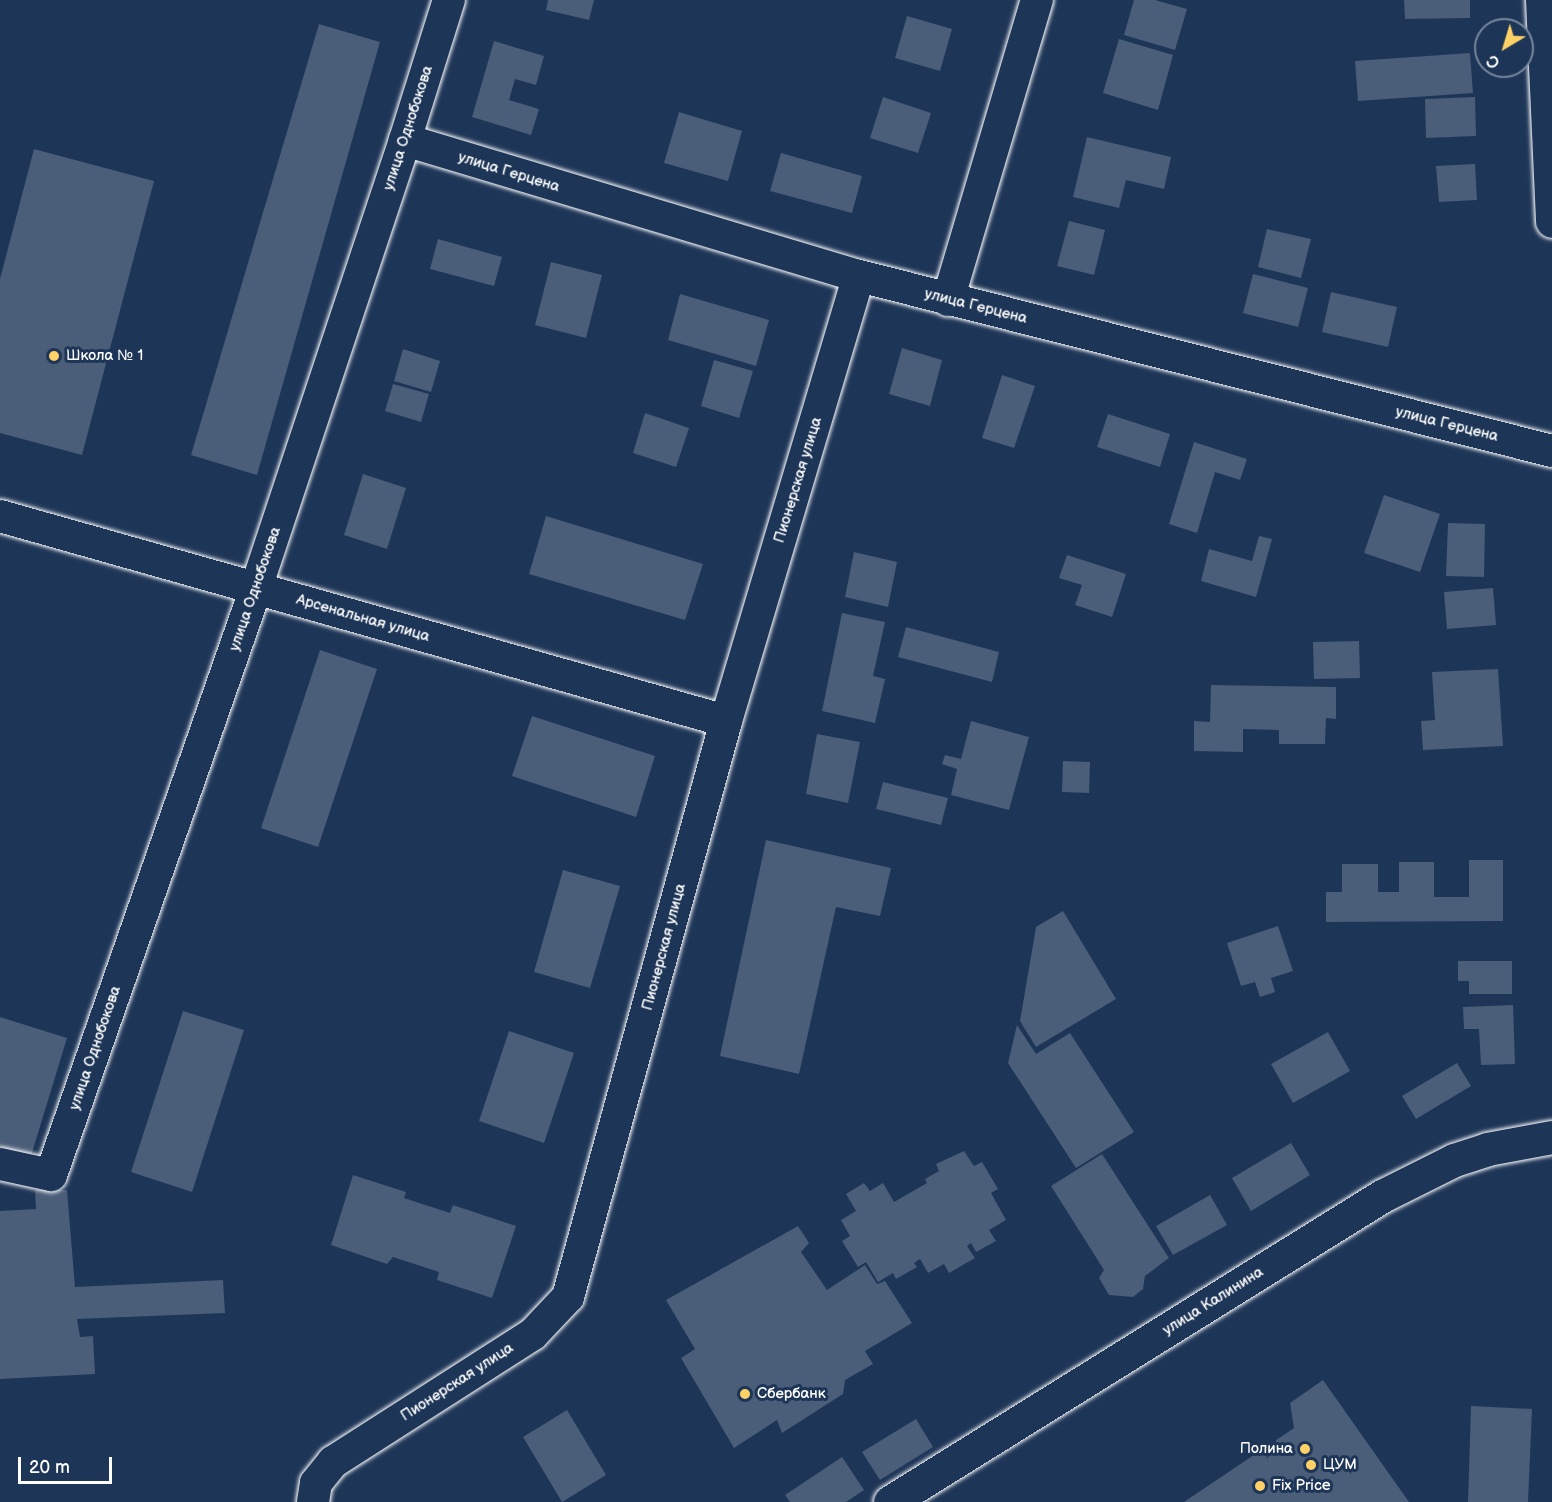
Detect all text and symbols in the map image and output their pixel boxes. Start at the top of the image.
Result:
north arrow [1474,18,1534,78]
text: С [1484,50,1504,72]
street label: улица Однобокова [379,63,437,193]
street label: улица Герцена [456,148,562,196]
street label: улица Герцена [923,285,1029,327]
place label: Школа № 1 [66,347,143,365]
marker: Школа № 1 [47,349,61,363]
street label: улица Герцена [1394,403,1500,445]
street label: Пионерская улица [770,415,826,545]
street label: улица Однобокова [225,525,285,653]
street label: Арсенальная улица [294,590,432,646]
street label: Пионерская улица [638,882,690,1012]
street label: улица Однобокова [65,984,125,1112]
street label: улица Калинина [1159,1263,1267,1339]
street label: Пионерская улица [397,1339,517,1425]
place label: Сбербанк [757,1385,826,1403]
marker: Сбербанк [738,1387,752,1401]
place label: Полина [1240,1440,1293,1458]
marker: Полина [1298,1442,1312,1456]
scale bar [21,1445,116,1483]
place label: ЦУМ [1323,1456,1357,1474]
text: 20 m [29,1457,70,1478]
marker: ЦУМ [1304,1458,1318,1472]
place label: Fix Price [1272,1477,1331,1495]
marker: Fix Price [1253,1479,1267,1493]

